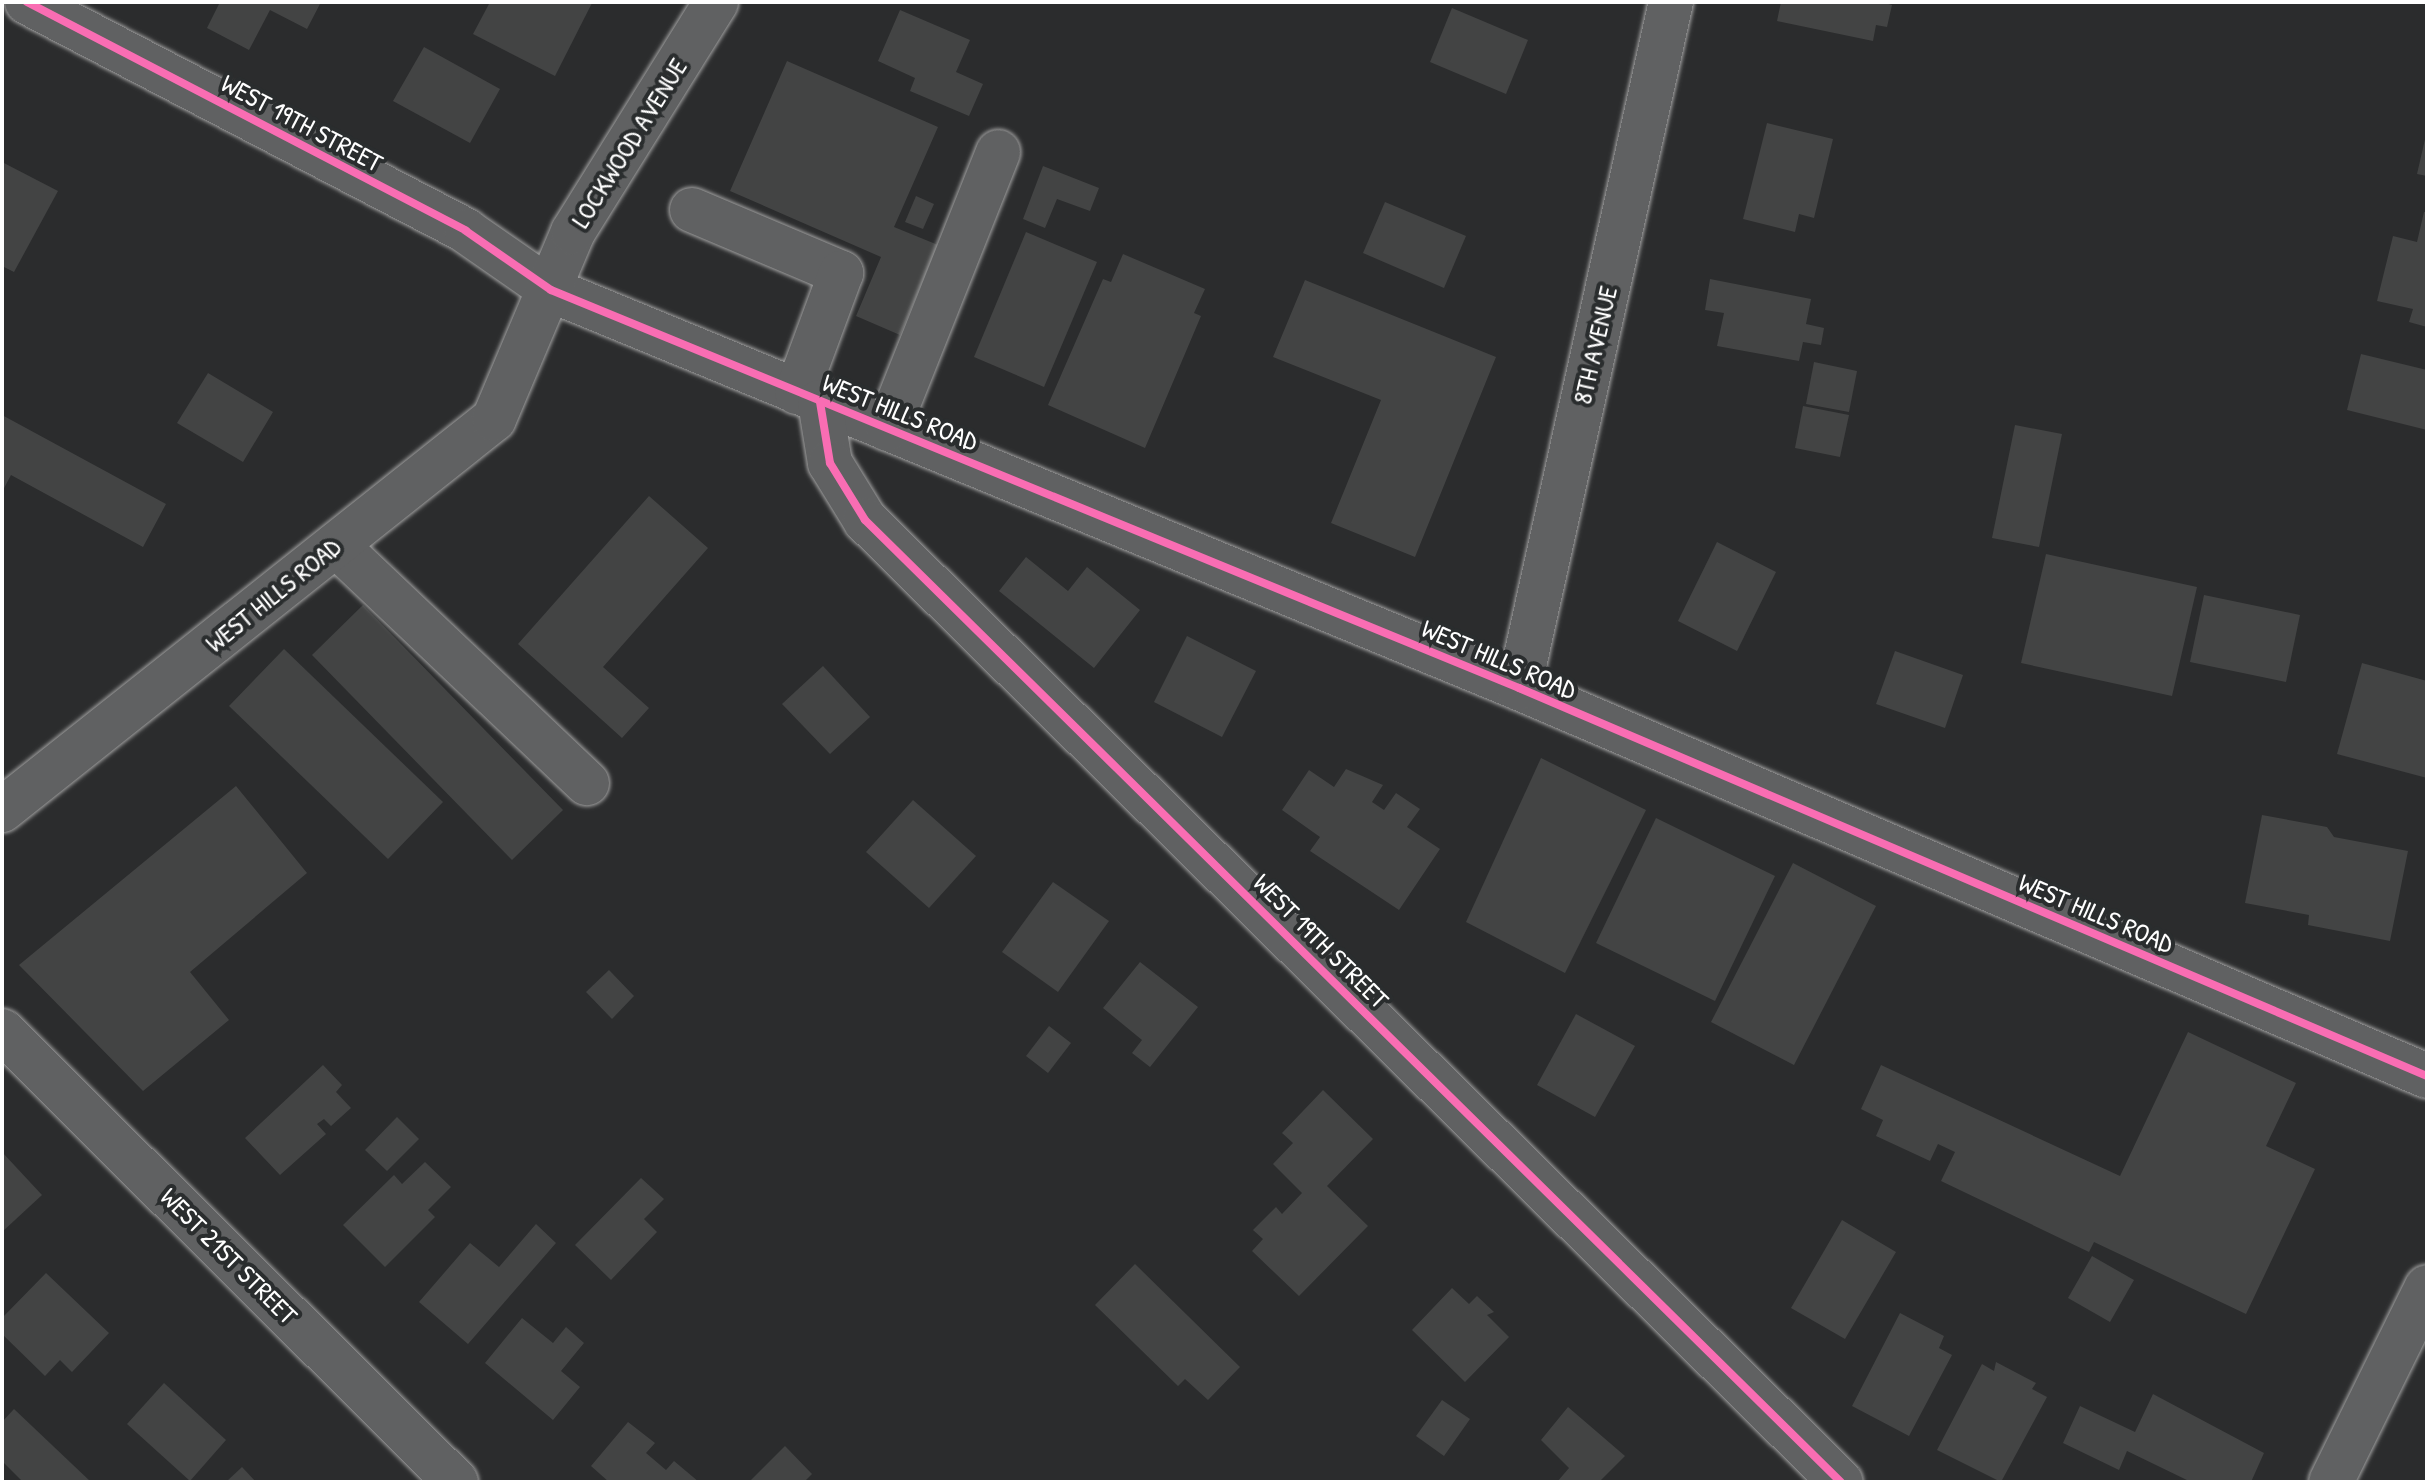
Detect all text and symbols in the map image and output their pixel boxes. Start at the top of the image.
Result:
street label: LOCKWOOD AVENUE [564,53,694,233]
street label: WEST 19TH STREET [216,67,388,179]
street label: 8TH AVENUE [1566,283,1624,407]
street label: WEST HILLS ROAD [818,367,982,457]
street label: WEST HILLS ROAD [199,531,347,659]
street label: WEST HILLS ROAD [1417,613,1581,705]
street label: WEST 19TH STREET [1247,867,1395,1015]
street label: WEST HILLS ROAD [2014,867,2178,959]
street label: WEST 21ST STREET [154,1181,304,1331]

